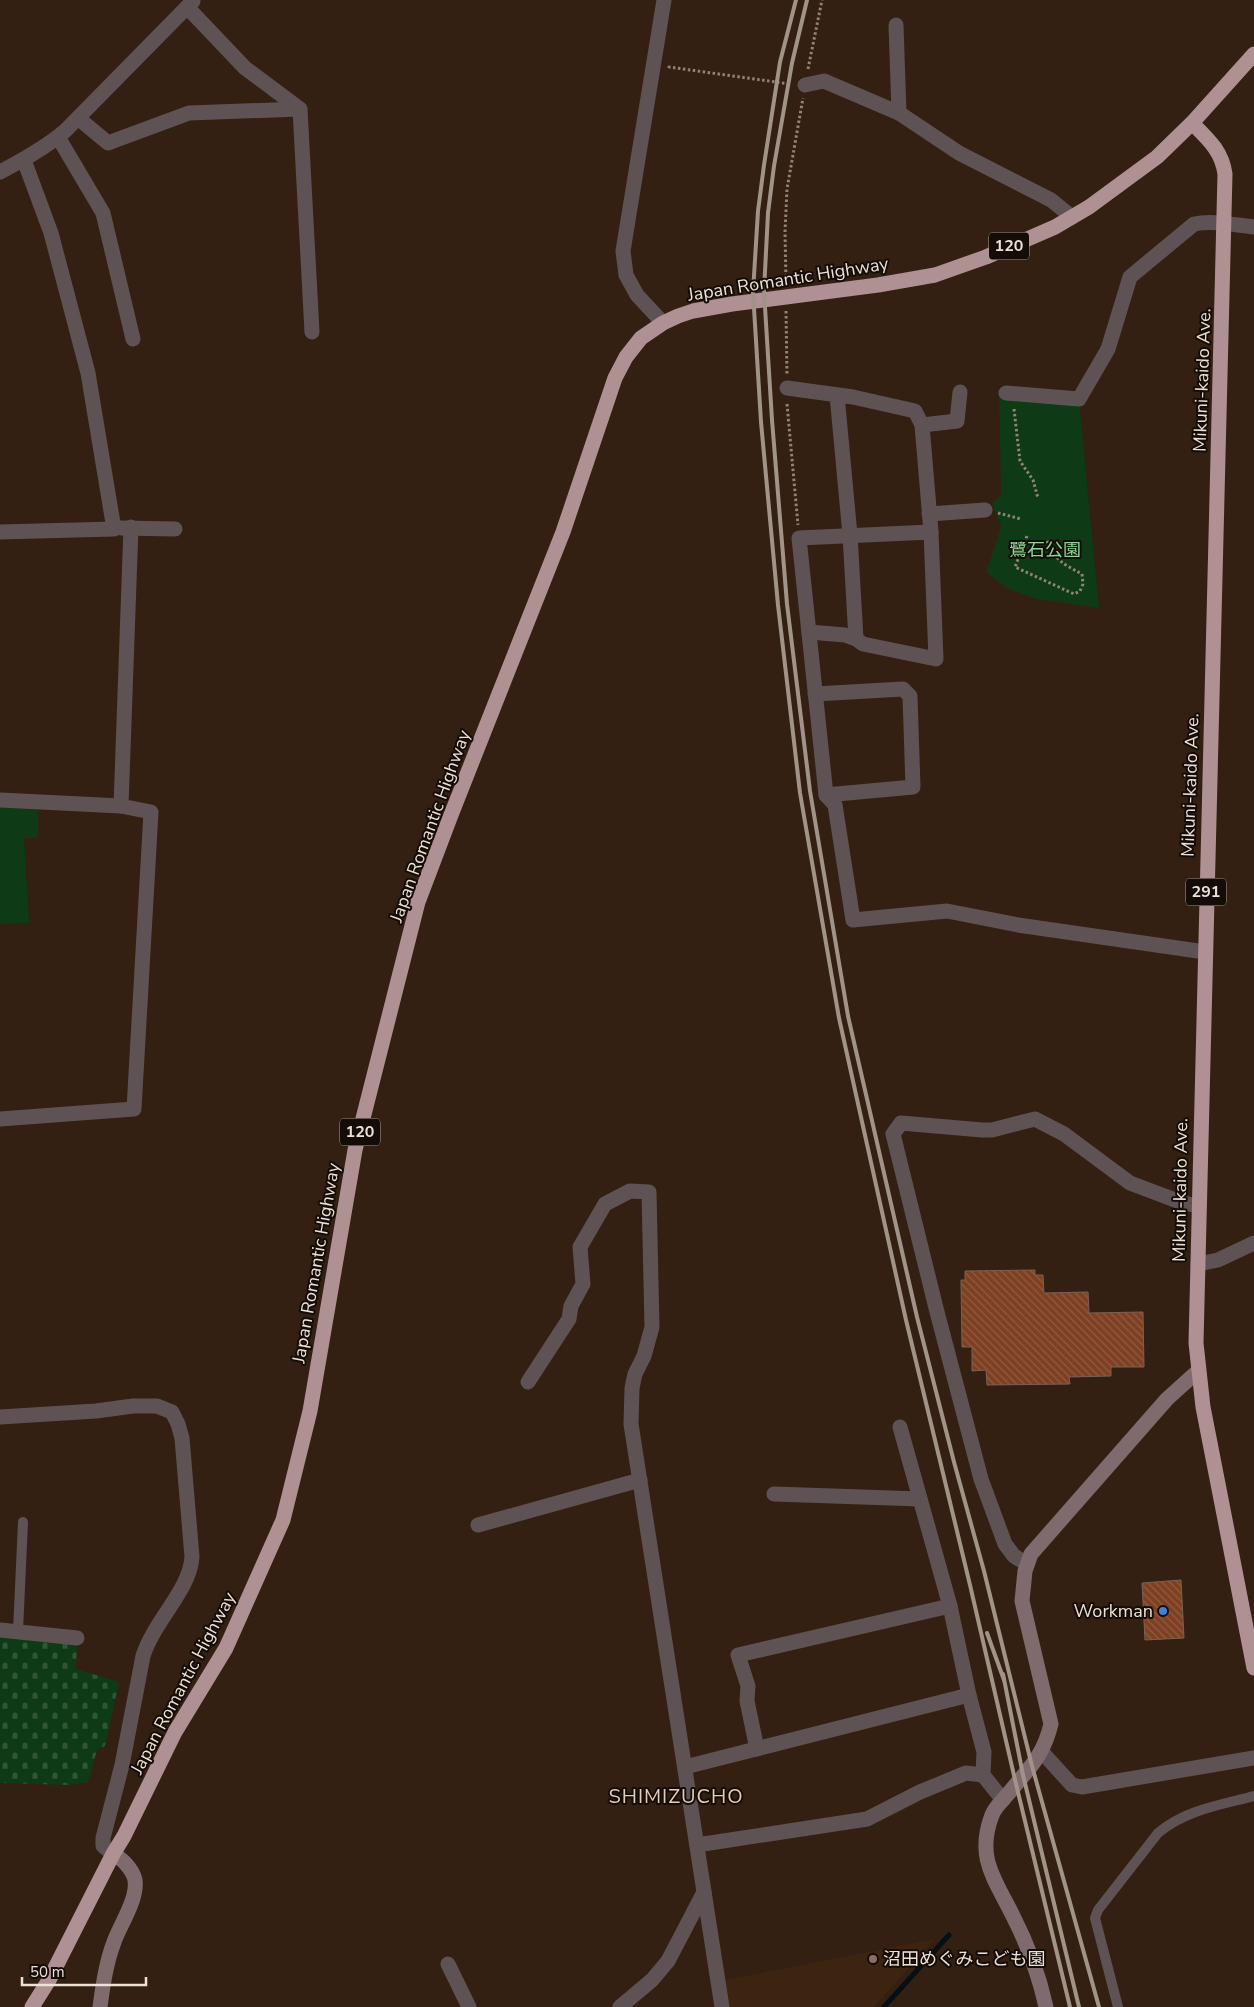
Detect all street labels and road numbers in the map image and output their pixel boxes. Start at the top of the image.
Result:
road number: 120 [989,232,1029,260]
street label: Japan Romantic Highway [685,251,891,307]
street label: Mikuni-kaido Ave. [1187,308,1217,452]
street label: Mikuni-kaido Ave. [1175,713,1205,857]
street label: Japan Romantic Highway [384,726,476,926]
road number: 291 [1186,879,1226,906]
road number: 120 [340,1118,380,1146]
street label: Mikuni-kaido Ave. [1167,1118,1193,1262]
street label: Japan Romantic Highway [286,1160,346,1366]
street label: Japan Romantic Highway [124,1587,242,1779]

